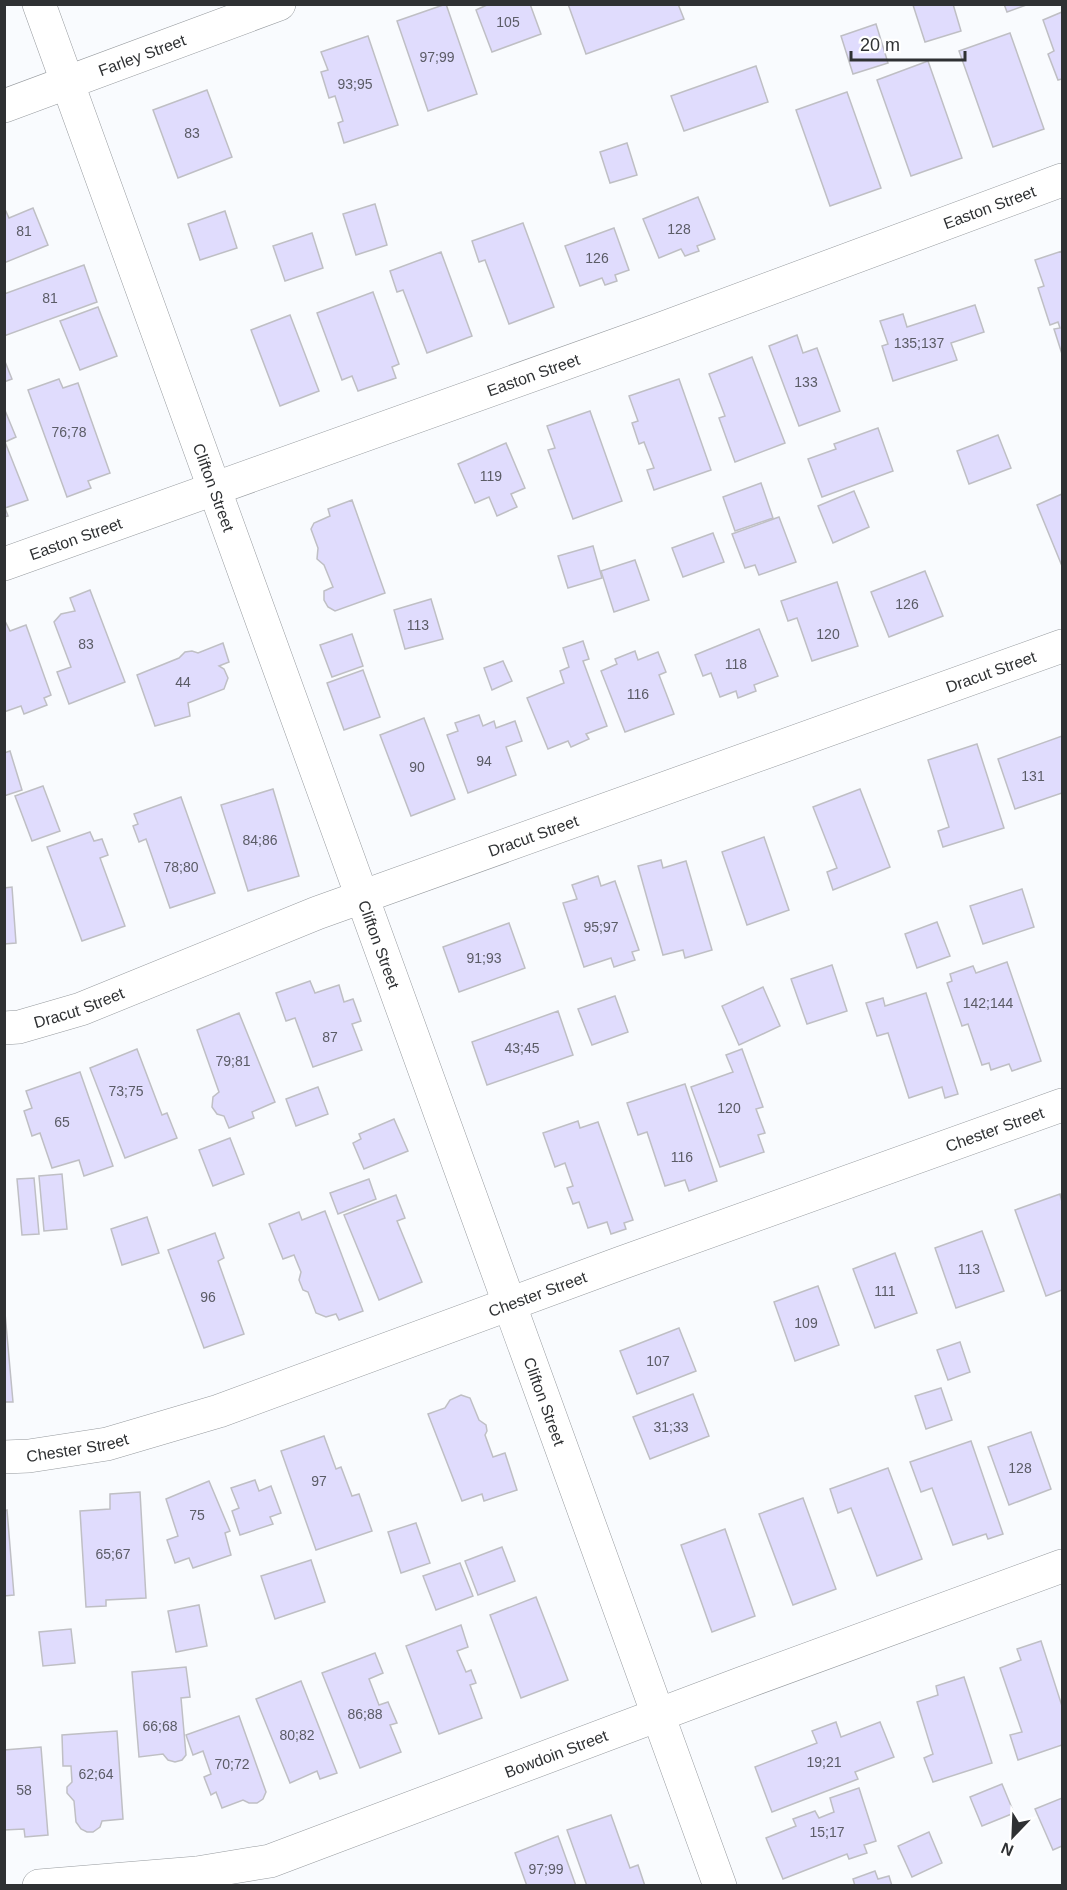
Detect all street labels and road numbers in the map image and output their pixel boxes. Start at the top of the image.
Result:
street label: Farley Street [96,31,188,79]
street label: Easton Street [941,182,1038,232]
street label: Easton Street [485,350,582,399]
street label: Clifton Street [190,441,238,534]
street label: Easton Street [27,514,125,563]
street label: Dracut Street [943,647,1038,695]
street label: Dracut Street [486,811,581,859]
street label: Clifton Street [356,898,403,991]
street label: Dracut Street [32,984,127,1031]
street label: Chester Street [943,1104,1047,1155]
street label: Chester Street [486,1268,589,1320]
street label: Clifton Street [521,1355,569,1448]
street label: Chester Street [25,1430,131,1465]
street label: Bowdoin Street [502,1726,610,1780]

